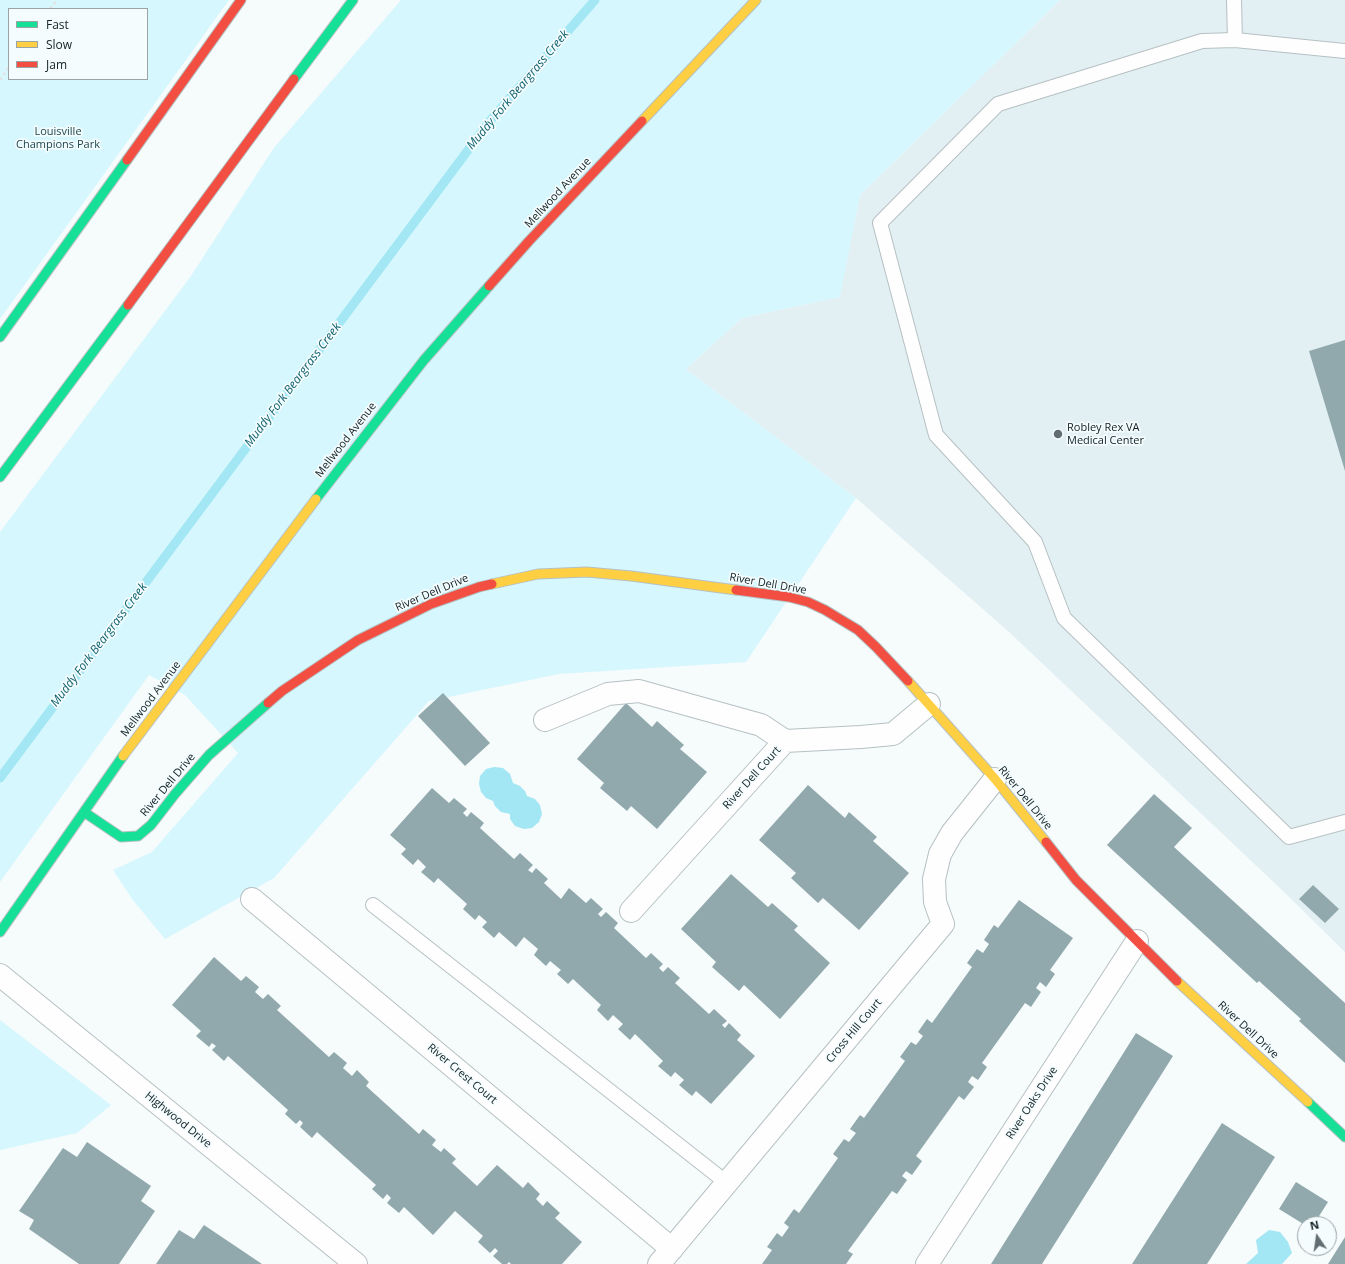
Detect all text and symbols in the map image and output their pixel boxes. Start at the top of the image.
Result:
legend [8,8,148,80]
text: Fast [46,16,69,33]
water label: Muddy Fork Beargrass Creek [464,27,572,153]
text: Slow [46,36,72,53]
text: Jam [46,56,67,73]
park label: Louisville Champions Park [16,125,100,151]
street label: Mellwood Avenue [522,155,594,231]
water label: Muddy Fork Beargrass Creek [242,320,344,450]
street label: Mellwood Avenue [313,400,379,480]
place label: Robley Rex VA Medical Center [1067,421,1144,447]
marker: Robley Rex VA Medical Center [1052,428,1064,440]
street label: River Dell Drive [728,571,808,597]
street label: River Dell Drive [393,572,471,614]
water label: Muddy Fork Beargrass Creek [48,580,150,710]
street label: Mellwood Avenue [118,659,184,739]
street label: River Dell Court [720,744,784,812]
street label: River Dell Drive [138,751,198,819]
street label: River Dell Drive [995,764,1055,832]
street label: Cross Hill Court [823,996,885,1066]
street label: River Dell Drive [1215,999,1281,1061]
street label: River Crest Court [424,1041,500,1107]
street label: River Oaks Drive [1004,1064,1060,1142]
street label: Highwood Drive [142,1089,214,1151]
north arrow [1297,1216,1337,1256]
text: N [1308,1216,1320,1233]

